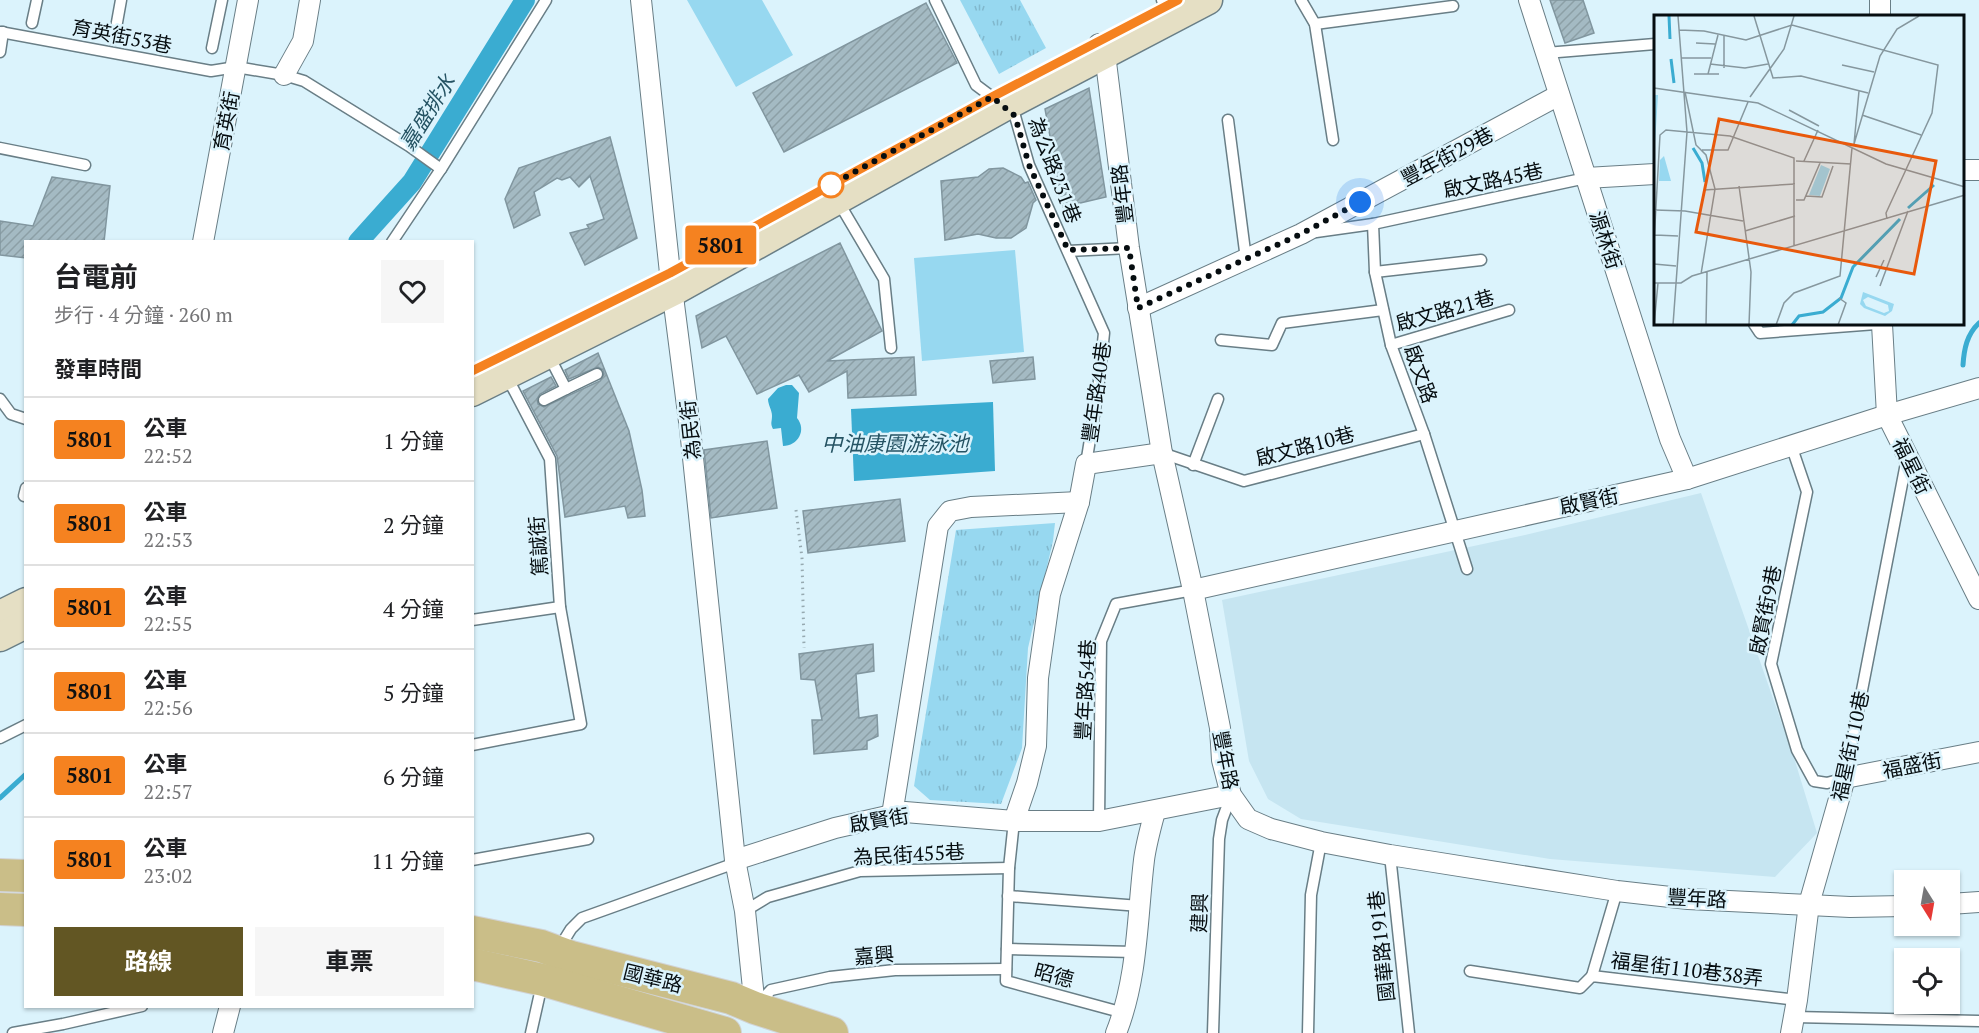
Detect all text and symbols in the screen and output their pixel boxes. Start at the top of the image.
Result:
street label: 育英街53巷 [70,13,174,59]
inset map [1654,15,1964,326]
water label: 嘉盛排水 [393,68,462,155]
street label: 育英街 [207,89,245,153]
street label: 為公路231巷 [1022,113,1088,227]
street label: 豐年街29巷 [1396,120,1498,192]
street label: 啟文路45巷 [1441,156,1545,204]
street label: 豐年路 [1105,163,1139,225]
unlabelled marker [818,172,844,198]
your location [1345,187,1375,217]
street label: 源林街 [1584,207,1628,273]
line badge: 5801 [679,226,763,264]
text: 5801 [697,231,745,259]
text: 台電前 [54,258,138,295]
button: heart [381,260,444,323]
street label: 啟文路21巷 [1393,283,1497,337]
text: 步行 · 4 分鐘 · 260 m [54,301,233,328]
street label: 豐年路40巷 [1076,340,1116,444]
street label: 啟文路 [1398,341,1444,407]
text: 發車時間 [54,354,142,383]
street label: 為民街 [673,399,707,461]
text: 公車 [143,413,187,442]
street label: 啟文路10巷 [1253,420,1357,472]
text: 5801 [66,425,113,453]
text: 1 分鐘 [383,426,444,455]
water label: 中油康園游泳池 [822,429,970,457]
street label: 福星街 [1887,433,1937,499]
text: 22:52 [143,442,193,469]
street label: 啟賢街 [1557,482,1621,520]
text: 公車 [143,497,187,526]
text: 5801 [66,509,113,537]
text: 2 分鐘 [383,510,444,539]
street label: 篤誠街 [522,515,554,577]
text: 22:53 [143,526,193,553]
street label: 啟賢街9巷 [1743,563,1787,657]
text: 公車 [143,581,187,610]
text: 5801 [66,593,113,621]
text: 4 分鐘 [383,594,444,623]
text: 22:55 [143,610,193,637]
street label: 豐年路54巷 [1069,639,1101,741]
text: 公車 [143,665,187,694]
text: 5801 [66,677,113,705]
text: 5 分鐘 [383,678,444,707]
street label: 福星街110巷 [1825,688,1875,804]
text: 22:56 [143,694,193,721]
street label: 豐年路 [1207,728,1245,792]
street label: 福盛街 [1880,746,1944,784]
text: 公車 [143,749,187,778]
text: 5801 [66,761,113,789]
text: 6 分鐘 [383,762,444,791]
text: 22:57 [143,778,193,805]
street label: 啟賢街 [847,801,911,839]
text: 公車 [143,833,187,862]
street label: 為民街455巷 [852,838,966,870]
text: 5801 [66,845,113,873]
text: 11 分鐘 [371,846,444,875]
text: 23:02 [143,862,193,889]
north arrow [1894,870,1960,936]
map controls [1894,870,1960,1014]
street label: 豐年路 [1666,883,1728,913]
street label: 國華路191巷 [1362,889,1400,1003]
street label: 建興 [1185,893,1213,933]
button: 路線 [54,927,243,996]
button: 車票 [255,927,444,996]
street label: 嘉興 [853,940,895,970]
street label: 福星街110巷38弄 [1609,946,1765,992]
button: locate [1894,948,1960,1014]
street label: 昭德 [1031,957,1077,993]
street label: 國華路 [621,958,685,998]

